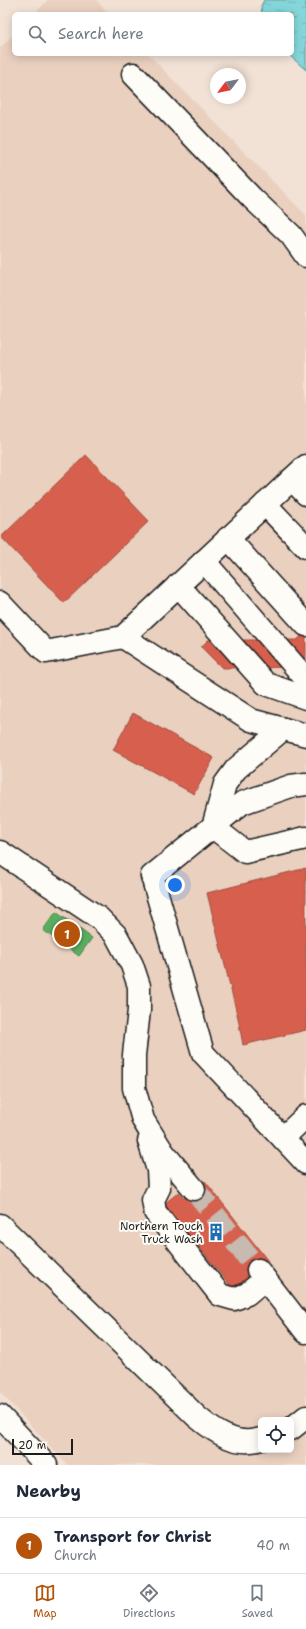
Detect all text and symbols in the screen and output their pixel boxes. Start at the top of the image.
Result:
search box [12,12,294,56]
icon: search [26,23,48,45]
text: Search here [58,24,144,44]
north arrow [210,68,246,104]
your location [165,875,185,895]
pin: 1 [54,919,80,949]
place label: Northern Touch Truck Wash [120,1219,203,1247]
building icon: Northern Touch Truck Wash [206,1222,226,1242]
map controls [258,1417,294,1453]
button: locate [258,1417,294,1453]
scale bar [12,1437,73,1456]
text: 20 m [18,1438,46,1453]
text: Nearby [16,1480,81,1502]
text: Transport for Christ [54,1527,212,1547]
text: 1 [26,1537,32,1554]
text: 40 m [256,1537,290,1554]
text: Church [54,1547,97,1564]
tab: Map [33,1582,57,1621]
tab: Directions [123,1582,175,1621]
tab: Saved [242,1582,273,1621]

